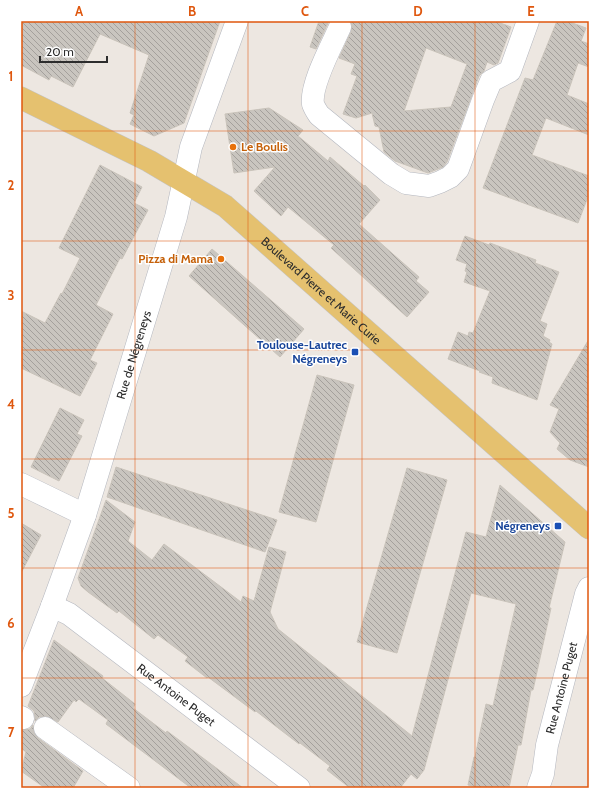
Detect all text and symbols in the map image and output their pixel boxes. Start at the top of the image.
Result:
text: A [75,3,84,19]
text: B [188,3,196,19]
text: C [301,3,309,19]
text: D [413,3,423,19]
text: E [527,3,535,19]
scale bar [40,38,107,64]
text: 20 m [46,44,74,59]
text: 1 [9,68,13,84]
place label: Le Boulis [241,139,288,154]
marker: Le Boulis [228,142,238,152]
text: 2 [8,177,15,193]
street label: Boulevard Pierre et Marie Curie [258,233,384,347]
place label: Pizza di Mama [138,251,213,266]
marker: Pizza di Mama [216,254,226,264]
text: 3 [7,287,15,303]
street label: Rue de Négreneys [113,309,154,401]
place label: Toulouse-Lautrec Négreneys [257,337,348,366]
marker: Toulouse-Lautrec Négreneys [350,347,360,357]
text: 4 [7,396,15,412]
text: 5 [8,505,15,521]
place label: Négreneys [495,518,550,533]
marker: Négreneys [553,521,563,531]
text: 6 [7,615,15,631]
street label: Rue Antoine Puget [542,640,580,735]
street label: Rue Antoine Puget [134,660,218,729]
text: 7 [8,724,15,740]

